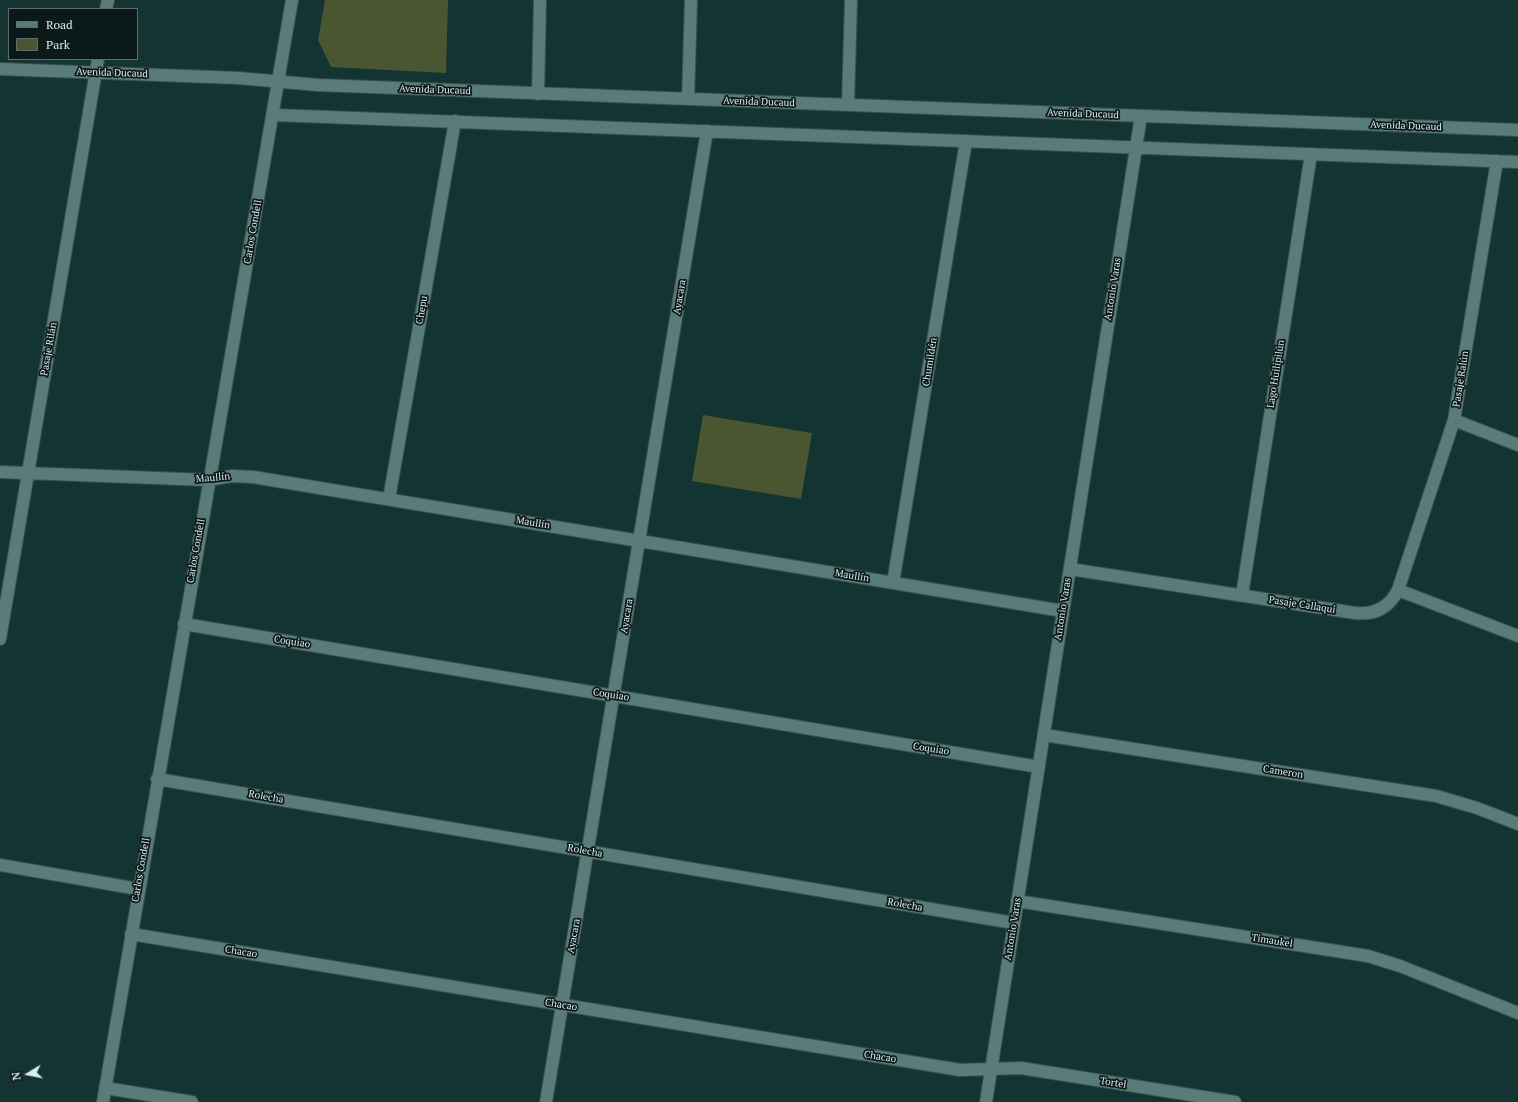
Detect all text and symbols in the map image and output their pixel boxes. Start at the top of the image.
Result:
legend [8,8,138,60]
text: Road [46,17,73,32]
text: Park [46,37,70,52]
street label: Avenida Ducaud [76,66,148,80]
street label: Avenida Ducaud [399,83,471,97]
street label: Avenida Ducaud [723,95,795,109]
street label: Avenida Ducaud [1047,107,1119,121]
street label: Avenida Ducaud [1370,119,1442,133]
street label: Carlos Condell [241,199,265,265]
street label: Antonio Varas [1102,257,1124,321]
street label: Ayacara [671,279,689,315]
street label: Chepu [414,295,430,325]
street label: Pasaje Rilán [38,321,60,377]
street label: Chumildén [920,337,940,387]
street label: Lago Huilipilún [1265,339,1287,409]
street label: Pasaje Ralún [1451,350,1471,408]
street label: Maullín [195,471,231,485]
street label: Maullín [515,514,551,532]
street label: Carlos Condell [184,518,208,584]
street label: Maullín [834,567,870,585]
street label: Antonio Varas [1052,577,1074,641]
street label: Pasaje Callaqui [1268,594,1336,616]
street label: Ayacara [618,598,636,634]
street label: Coquiao [273,633,311,651]
street label: Coquiao [592,686,630,704]
street label: Coquiao [912,740,950,758]
street label: Cameron [1262,763,1304,781]
street label: Rolecha [248,788,284,806]
street label: Carlos Condell [129,837,153,903]
street label: Rolecha [567,842,603,860]
street label: Rolecha [887,896,923,914]
street label: Antonio Varas [1002,897,1024,961]
street label: Ayacara [565,918,583,954]
street label: Timaukel [1250,932,1294,950]
street label: Chacao [224,944,258,960]
street label: Chacao [544,997,578,1013]
street label: Chacao [863,1049,897,1065]
north arrow [8,1054,48,1094]
text: N [9,1071,24,1081]
street label: Tortel [1099,1075,1127,1091]

